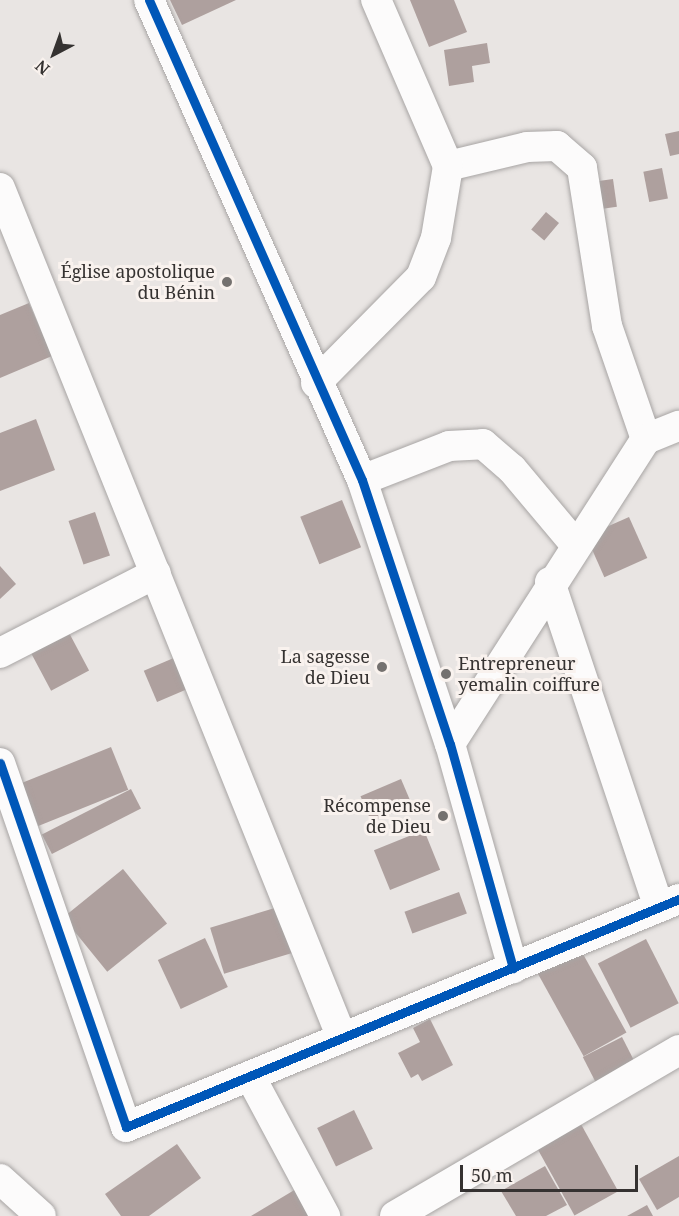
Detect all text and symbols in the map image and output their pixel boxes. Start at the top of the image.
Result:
north arrow [24,24,84,84]
text: N [30,55,54,80]
place label: Église apostolique du Bénin [60,261,215,304]
marker: Église apostolique du Bénin [220,275,234,289]
place label: La sagesse de Dieu [281,646,370,688]
place label: Entrepreneur yemalin coiffure [458,653,600,696]
marker: La sagesse de Dieu [375,660,389,674]
marker: Entrepreneur yemalin coiffure [439,667,453,681]
place label: Récompense de Dieu [323,795,431,838]
marker: Récompense de Dieu [436,809,450,823]
scale bar [463,1153,642,1191]
text: 50 m [471,1163,513,1187]

